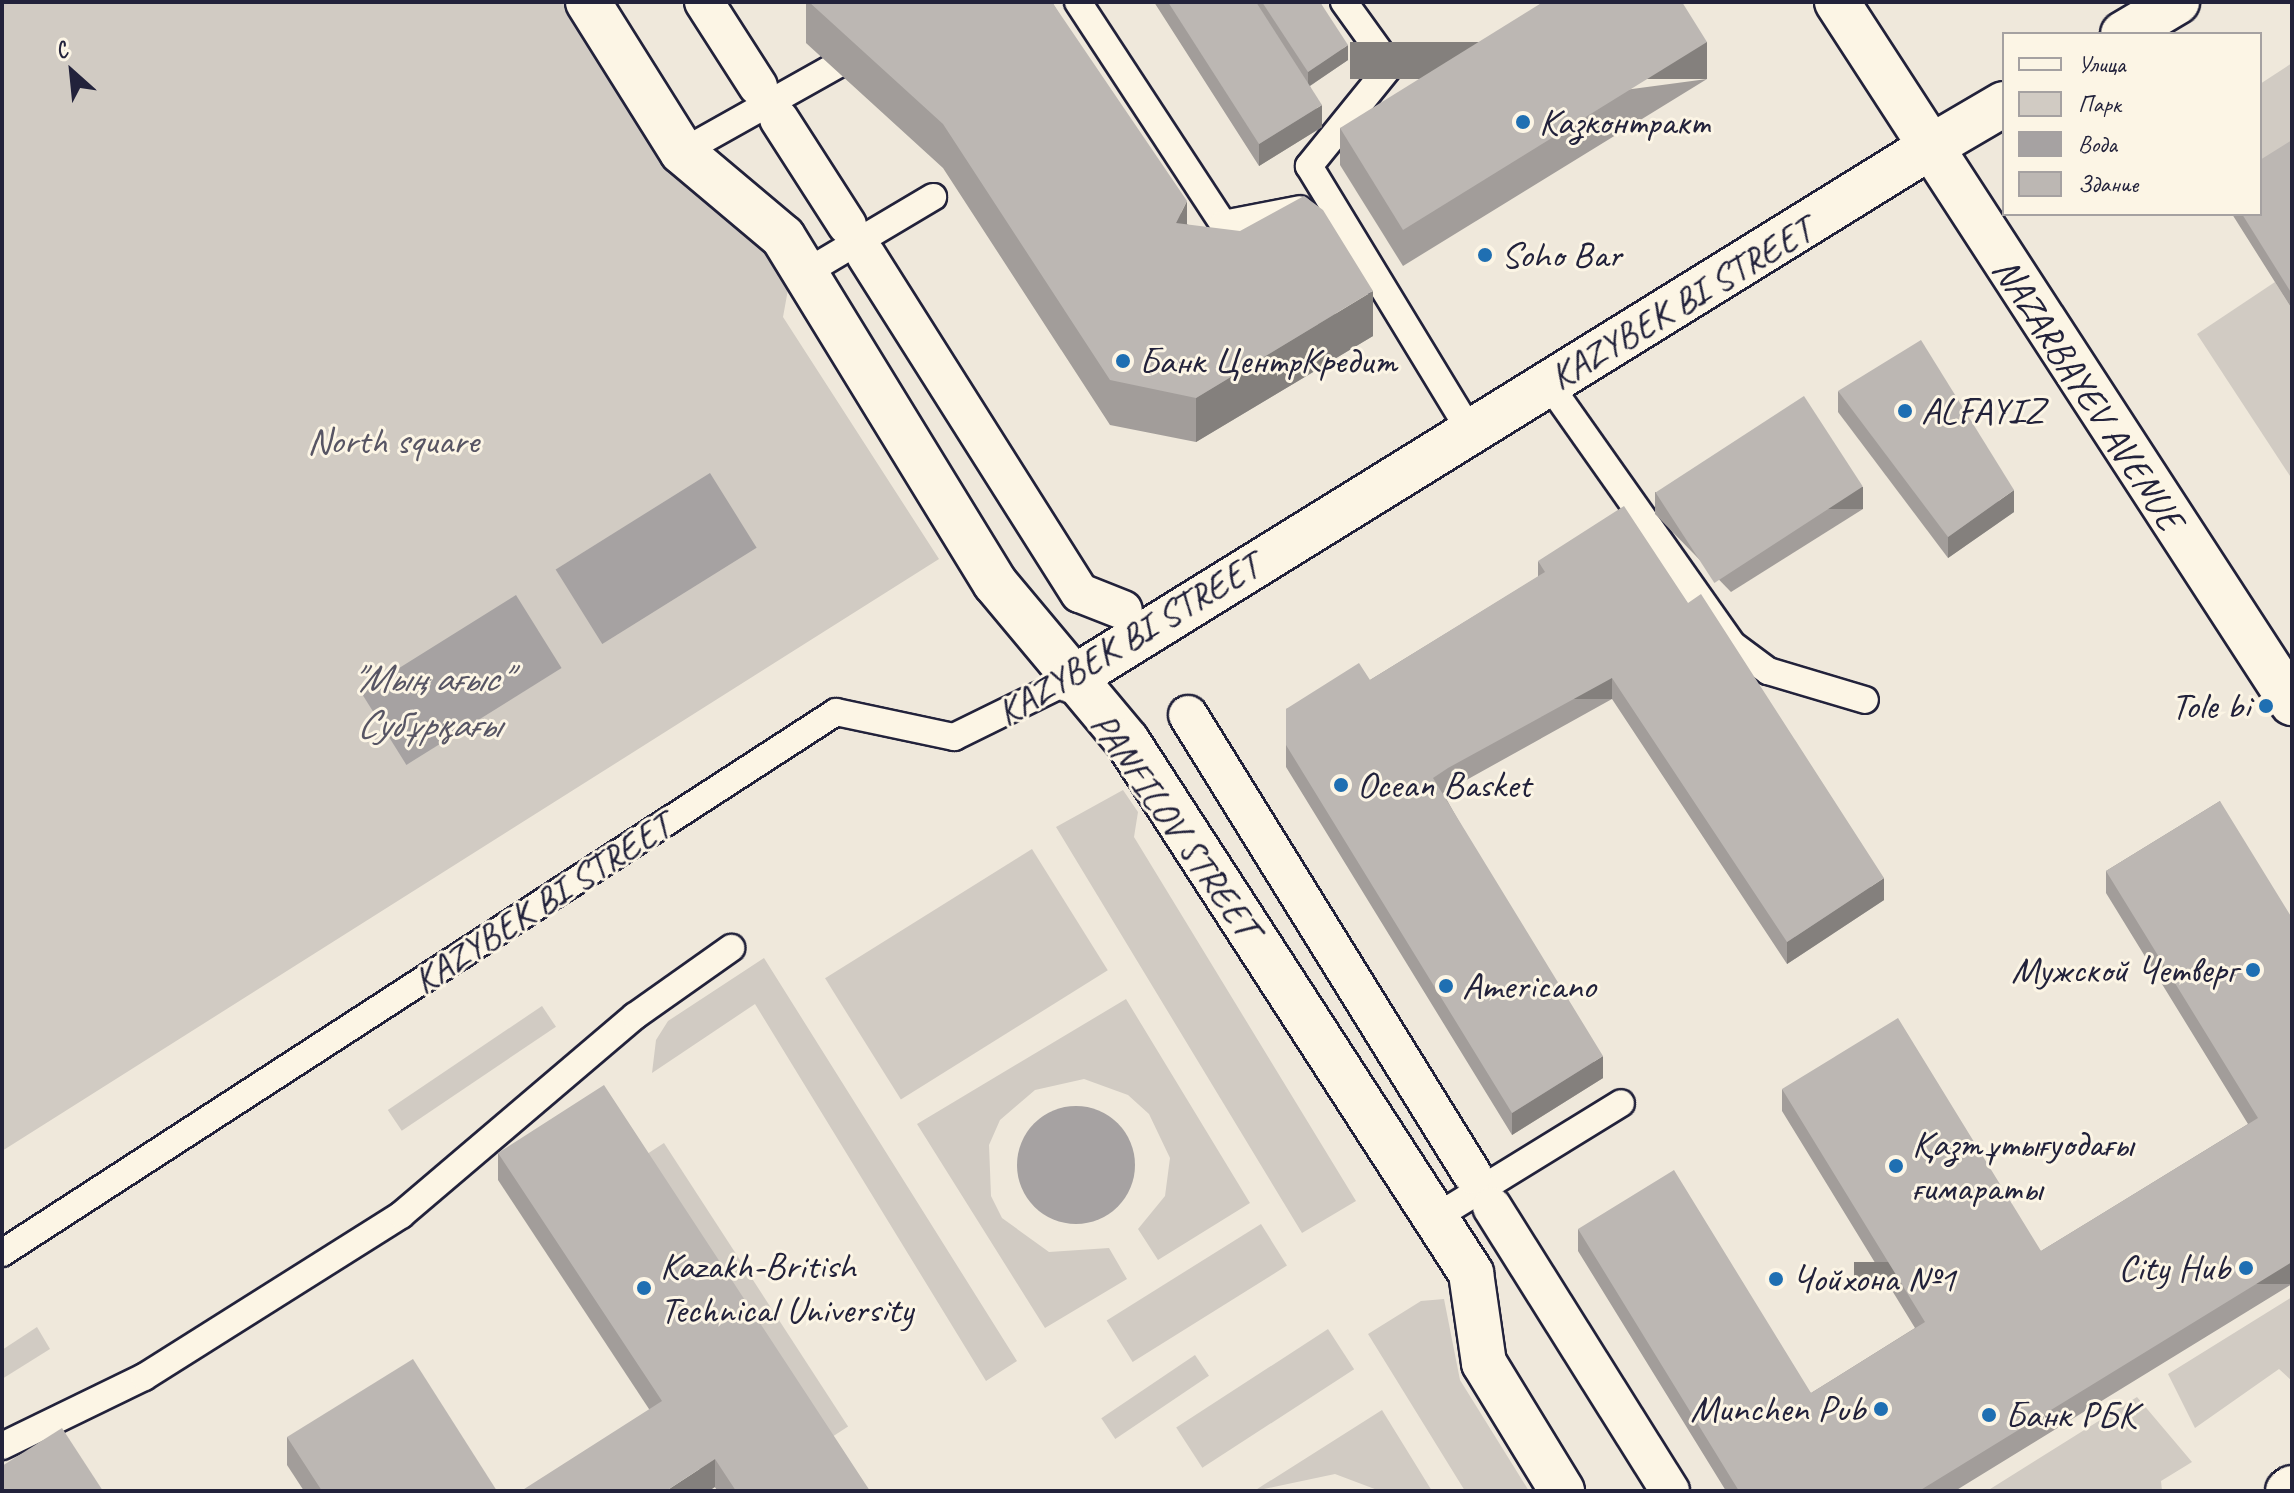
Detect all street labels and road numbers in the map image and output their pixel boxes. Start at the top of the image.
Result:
street label: KAZYBEK BI STREET [1541,207,1821,399]
street label: NAZARBAYEV AVENUE [1983,250,2193,538]
street label: KAZYBEK BI STREET [988,543,1268,735]
street label: PANFILOV STREET [1081,704,1269,946]
street label: KAZYBEK BI STREET [404,803,680,1003]

